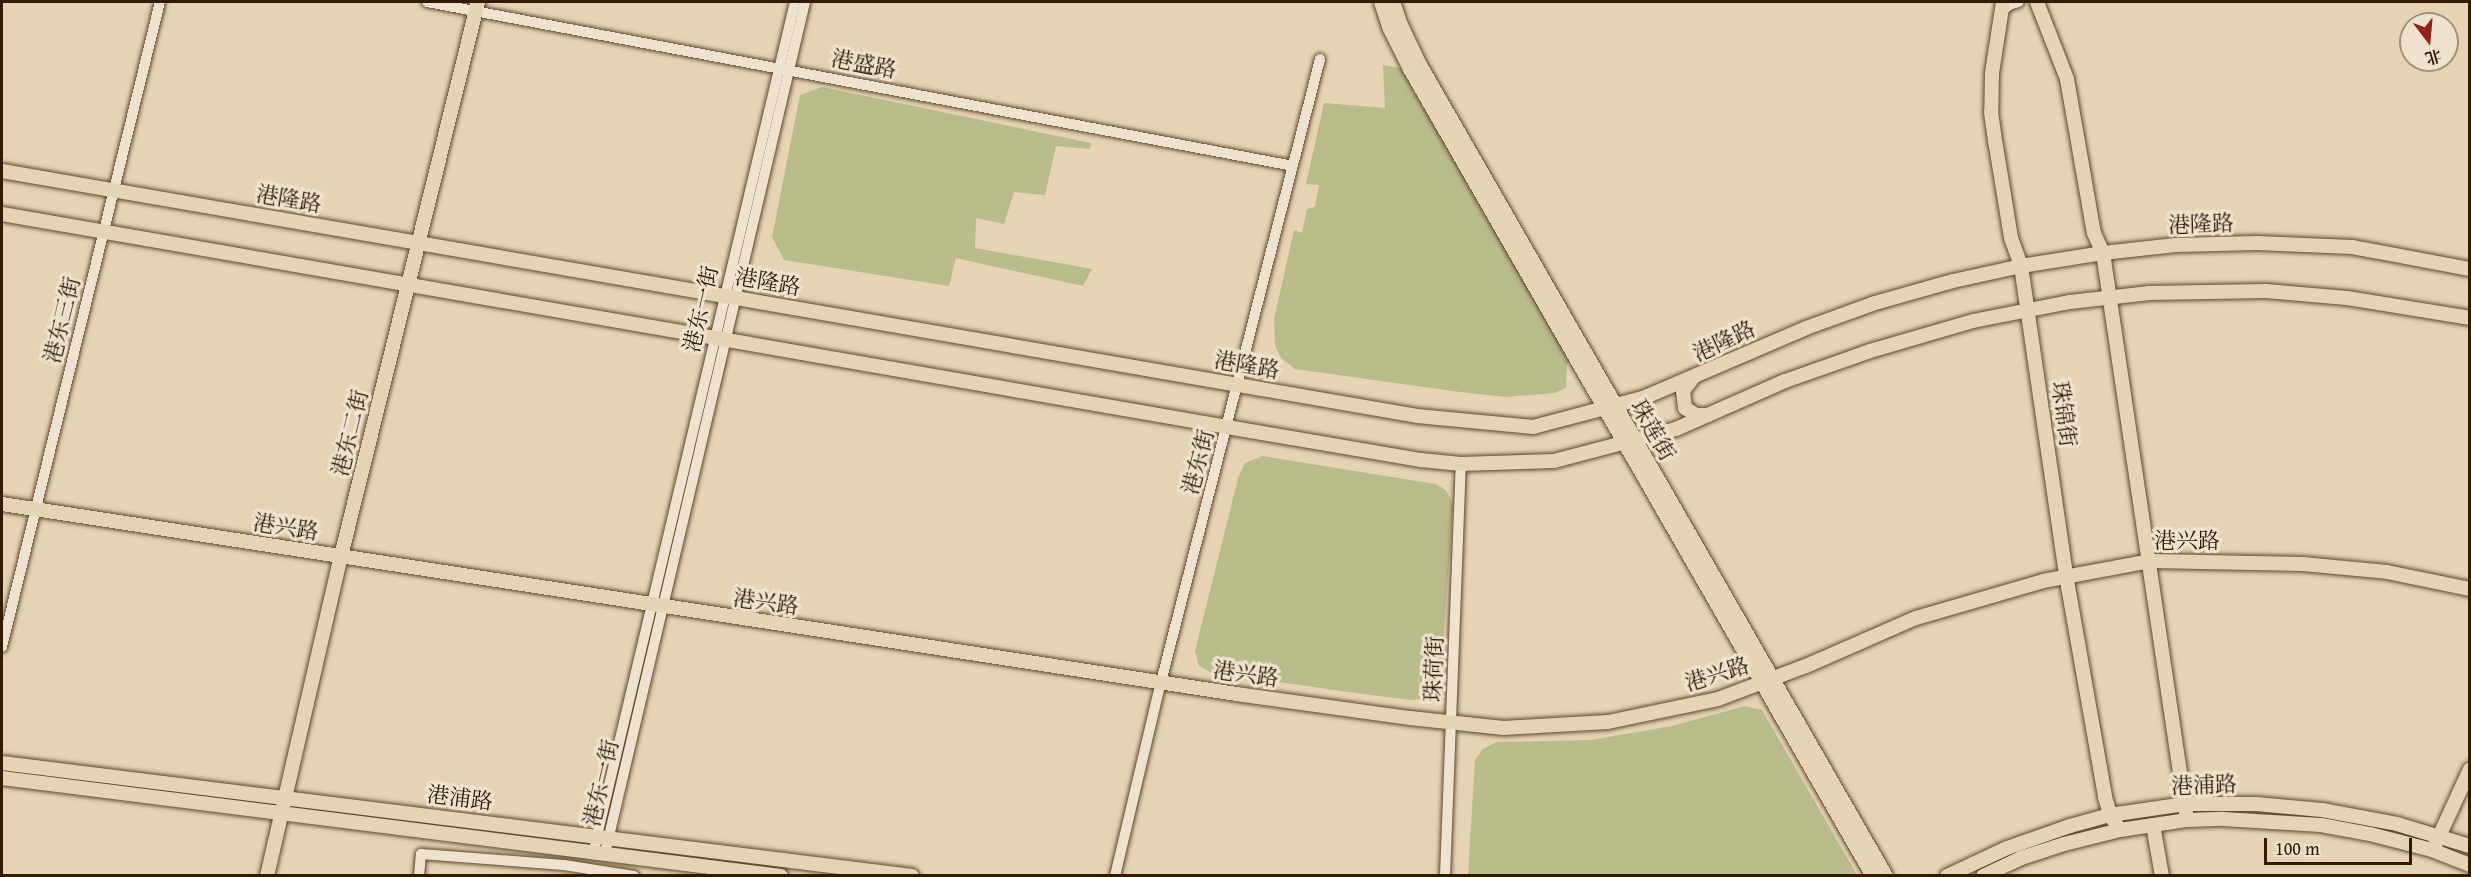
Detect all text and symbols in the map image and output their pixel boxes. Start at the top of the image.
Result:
north arrow [2399,12,2459,72]
text: 北 [2422,44,2444,71]
street label: 港盛路 [829,45,899,83]
street label: 港隆路 [254,180,324,218]
street label: 港隆路 [2168,210,2234,238]
street label: 港东一街 [678,263,724,355]
street label: 港隆路 [733,263,803,301]
street label: 港东三街 [39,274,85,366]
street label: 港隆路 [1689,315,1759,367]
street label: 港隆路 [1212,346,1282,384]
street label: 珠锦街 [2046,379,2082,449]
street label: 港东二街 [327,387,373,479]
street label: 珠莲街 [1625,395,1681,465]
street label: 港东街 [1177,427,1219,497]
street label: 港兴路 [251,509,321,545]
street label: 港兴路 [2154,528,2220,554]
street label: 港兴路 [731,584,801,620]
street label: 珠荷街 [1420,636,1448,702]
street label: 港兴路 [1682,652,1752,696]
street label: 港兴路 [1211,656,1281,692]
street label: 港东一街 [578,737,624,829]
street label: 港浦路 [2171,771,2237,799]
street label: 港浦路 [426,781,494,815]
scale bar [2267,826,2416,864]
text: 100 m [2275,835,2320,862]

